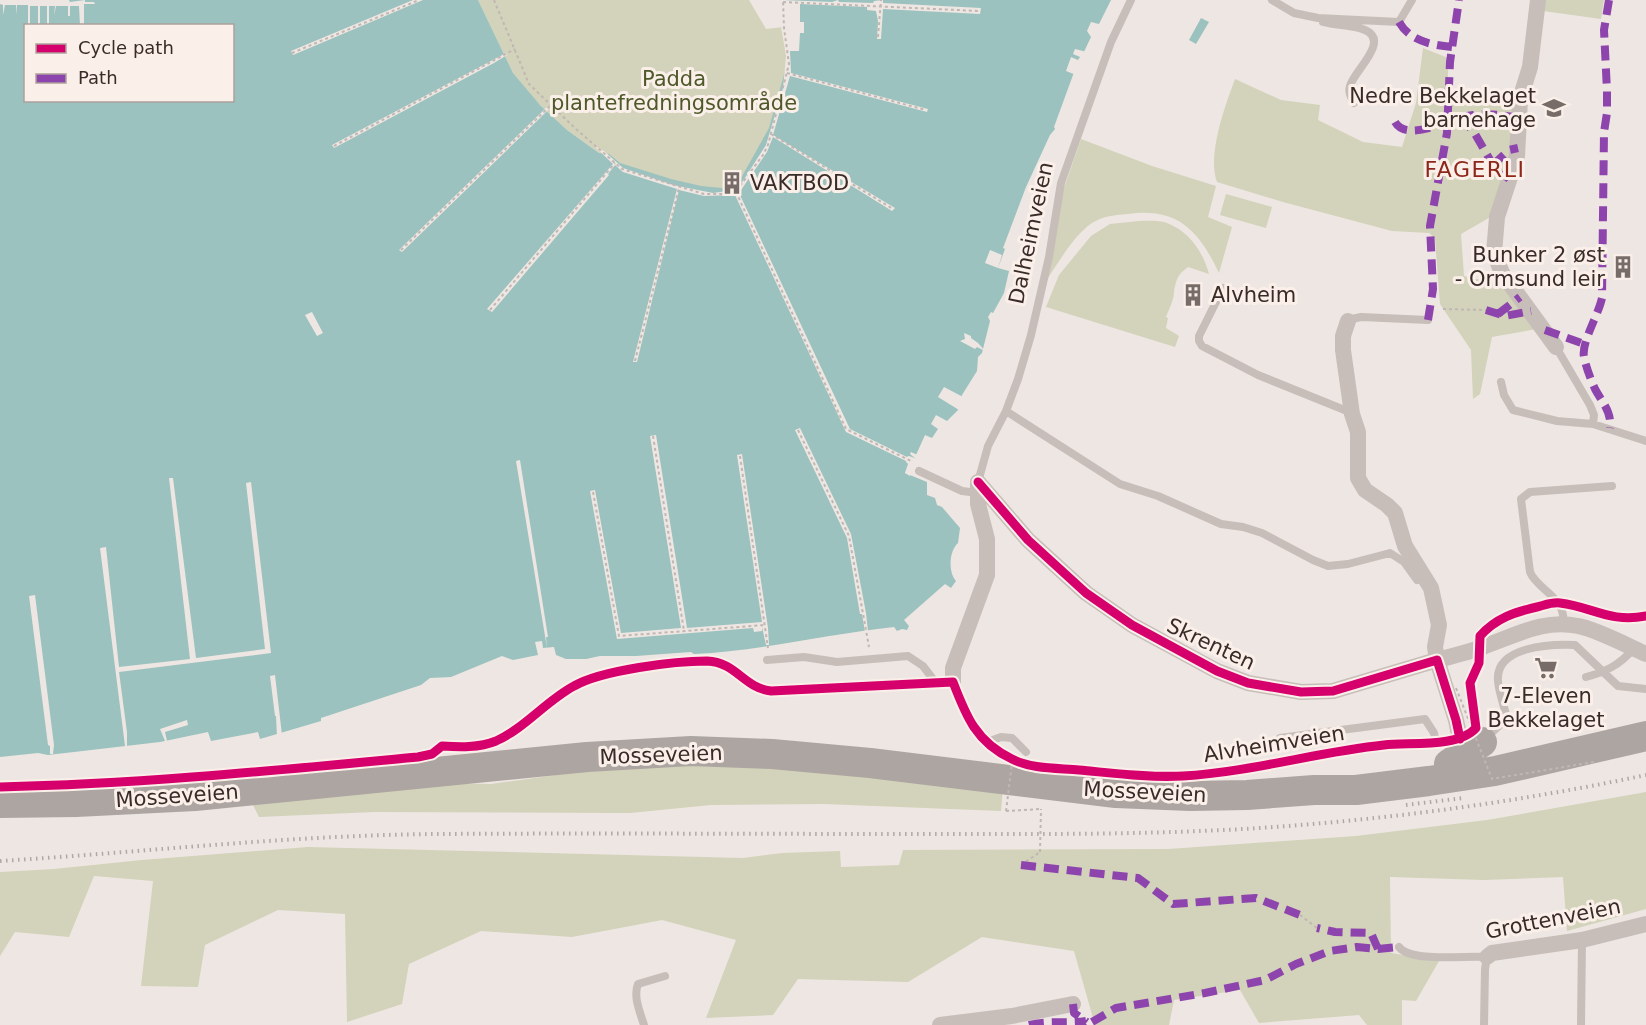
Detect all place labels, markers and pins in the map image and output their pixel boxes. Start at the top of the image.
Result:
place label: Nedre Bekkelaget barnehage [1349,84,1536,132]
school or university icon: Nedre Bekkelaget barnehage [1541,95,1567,121]
building icon: VAKTBOD [719,170,745,196]
place label: VAKTBOD [750,171,849,195]
place label: Bunker 2 øst - Ormsund leir [1455,243,1605,291]
building icon: Bunker 2 øst - Ormsund leir [1610,254,1636,280]
building icon: Alvheim [1180,282,1206,308]
place label: Alvheim [1211,283,1296,307]
supermarket icon: 7-Eleven Bekkelaget [1533,655,1559,681]
place label: 7-Eleven Bekkelaget [1487,684,1605,732]

